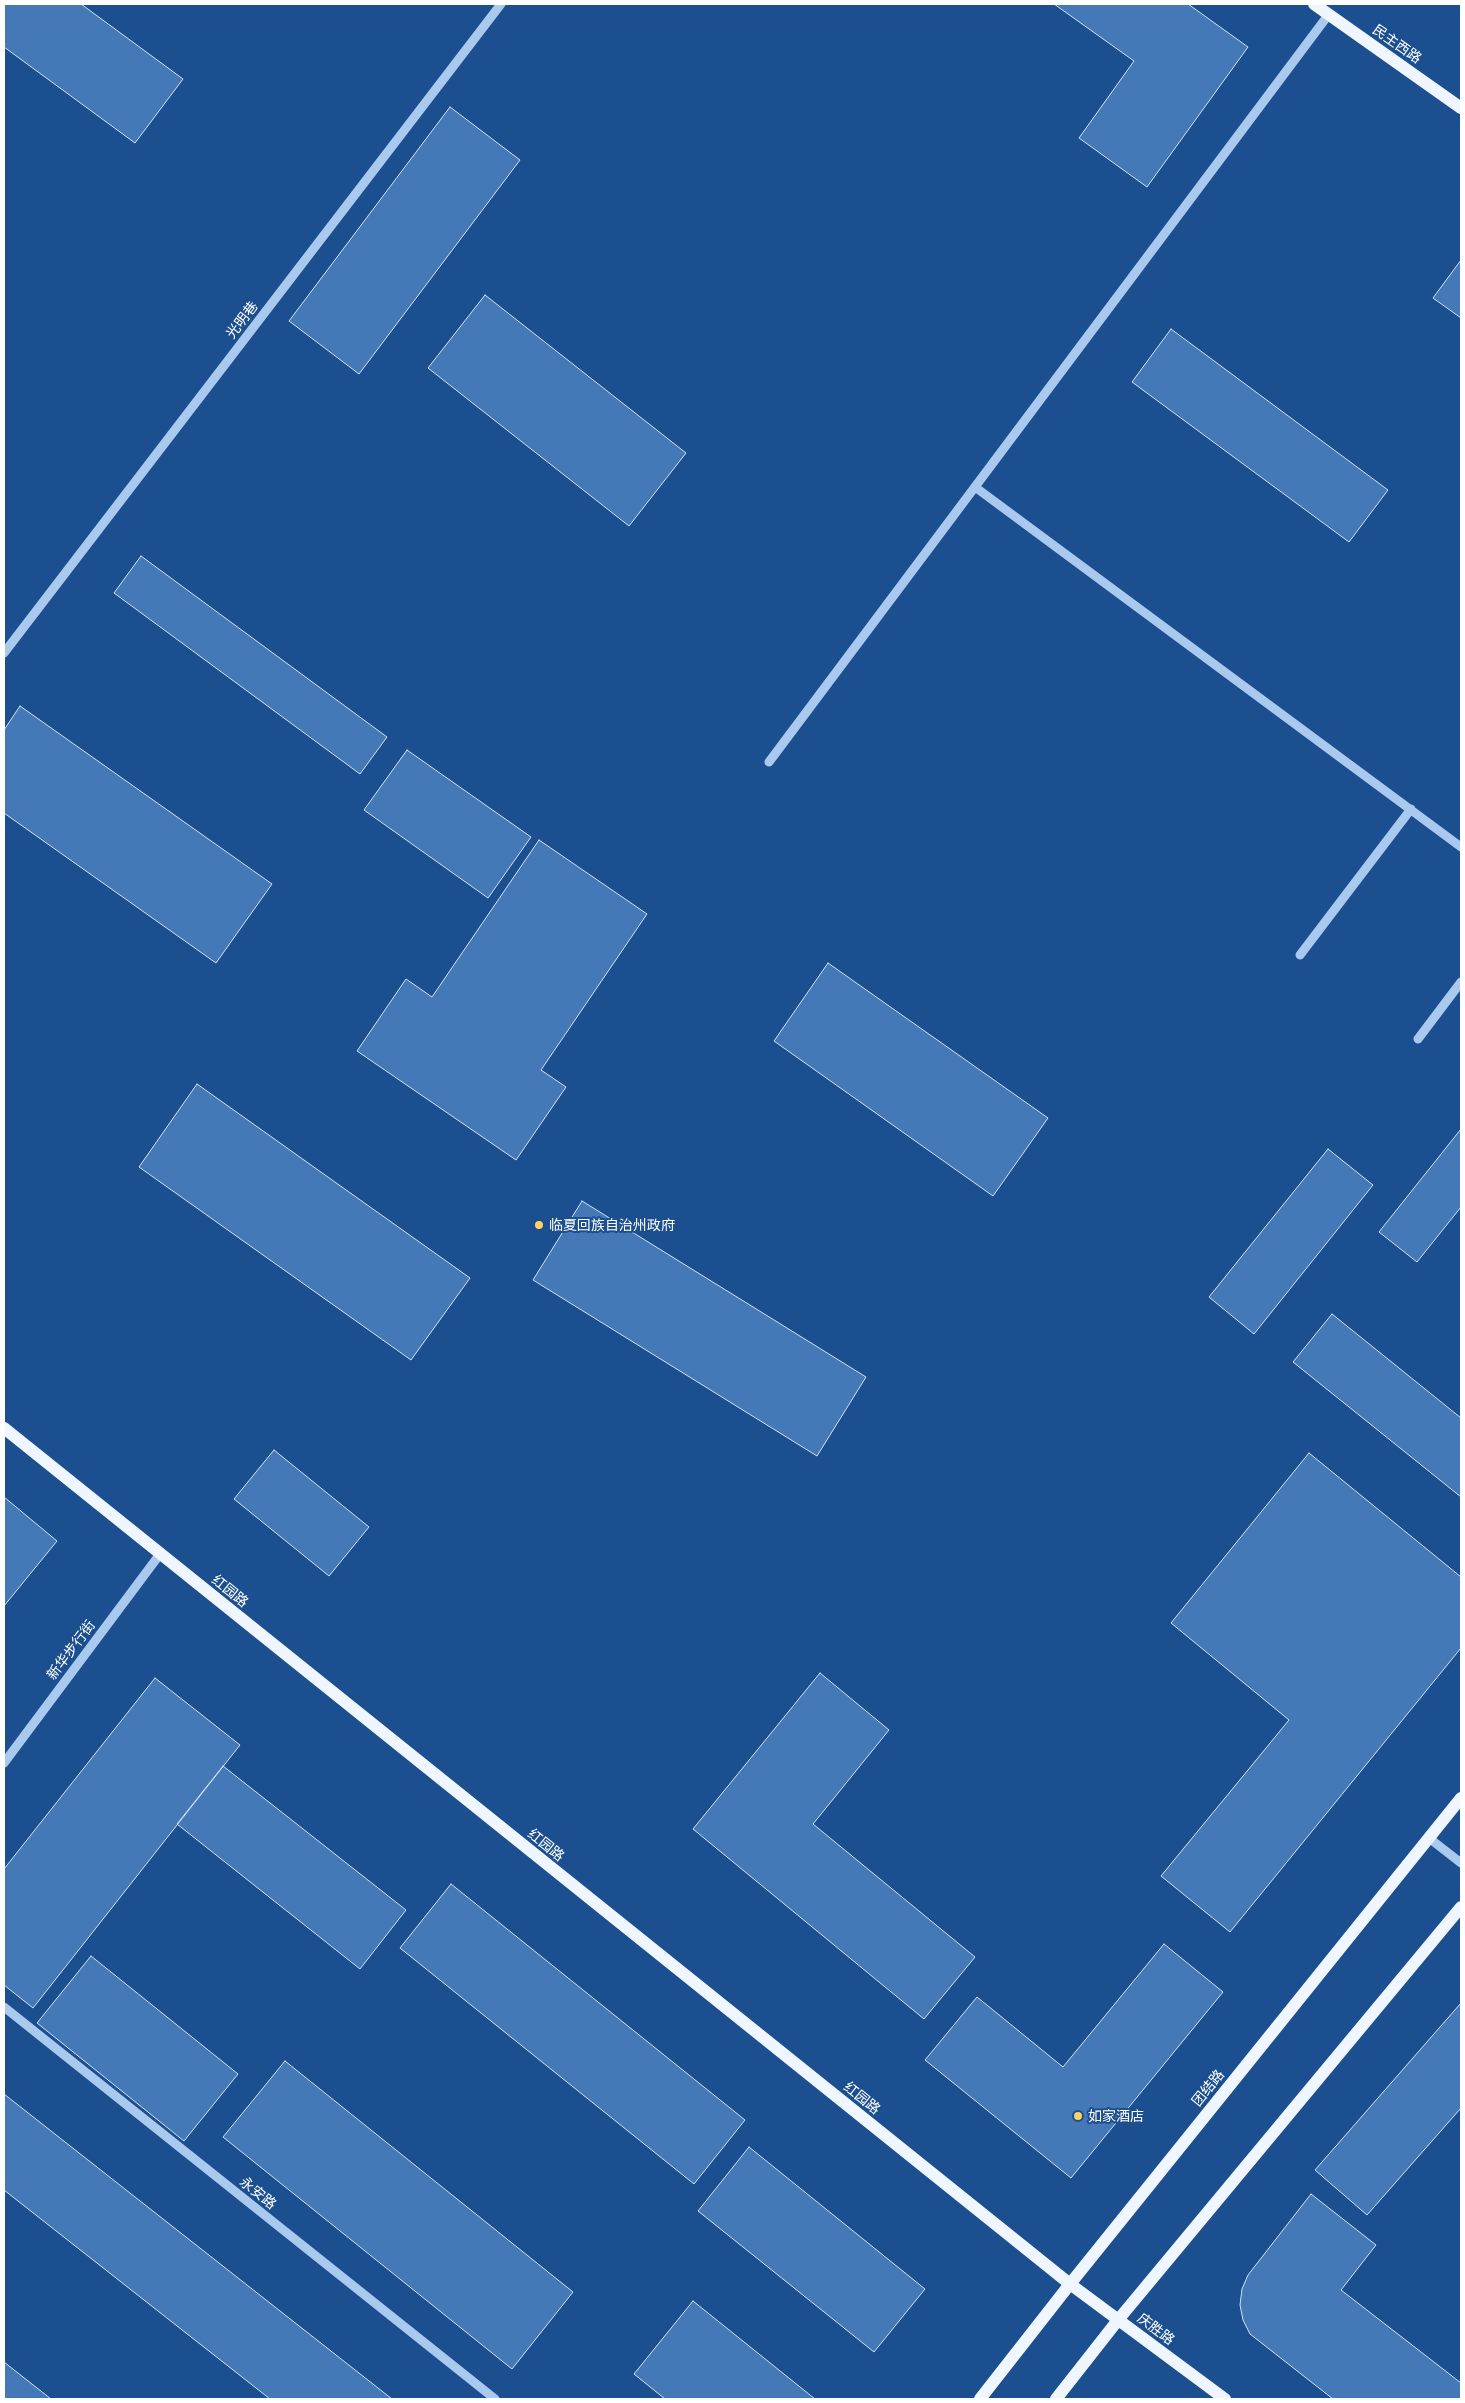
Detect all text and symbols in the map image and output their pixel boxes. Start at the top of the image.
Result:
street label: 民主西路 [1369,21,1425,67]
street label: 光明巷 [223,298,261,342]
place label: 临夏回族自治州政府 [549,1217,675,1233]
marker: 临夏回族自治州政府 [533,1219,545,1231]
street label: 红园路 [208,1571,252,1611]
street label: 新华步行街 [43,1617,99,1683]
street label: 红园路 [524,1825,568,1865]
street label: 团结路 [1188,2066,1228,2110]
street label: 红园路 [840,2078,884,2118]
place label: 如家酒店 [1088,2108,1144,2124]
marker: 如家酒店 [1072,2110,1084,2122]
street label: 永安路 [236,2173,280,2213]
street label: 庆胜路 [1134,2310,1178,2348]

